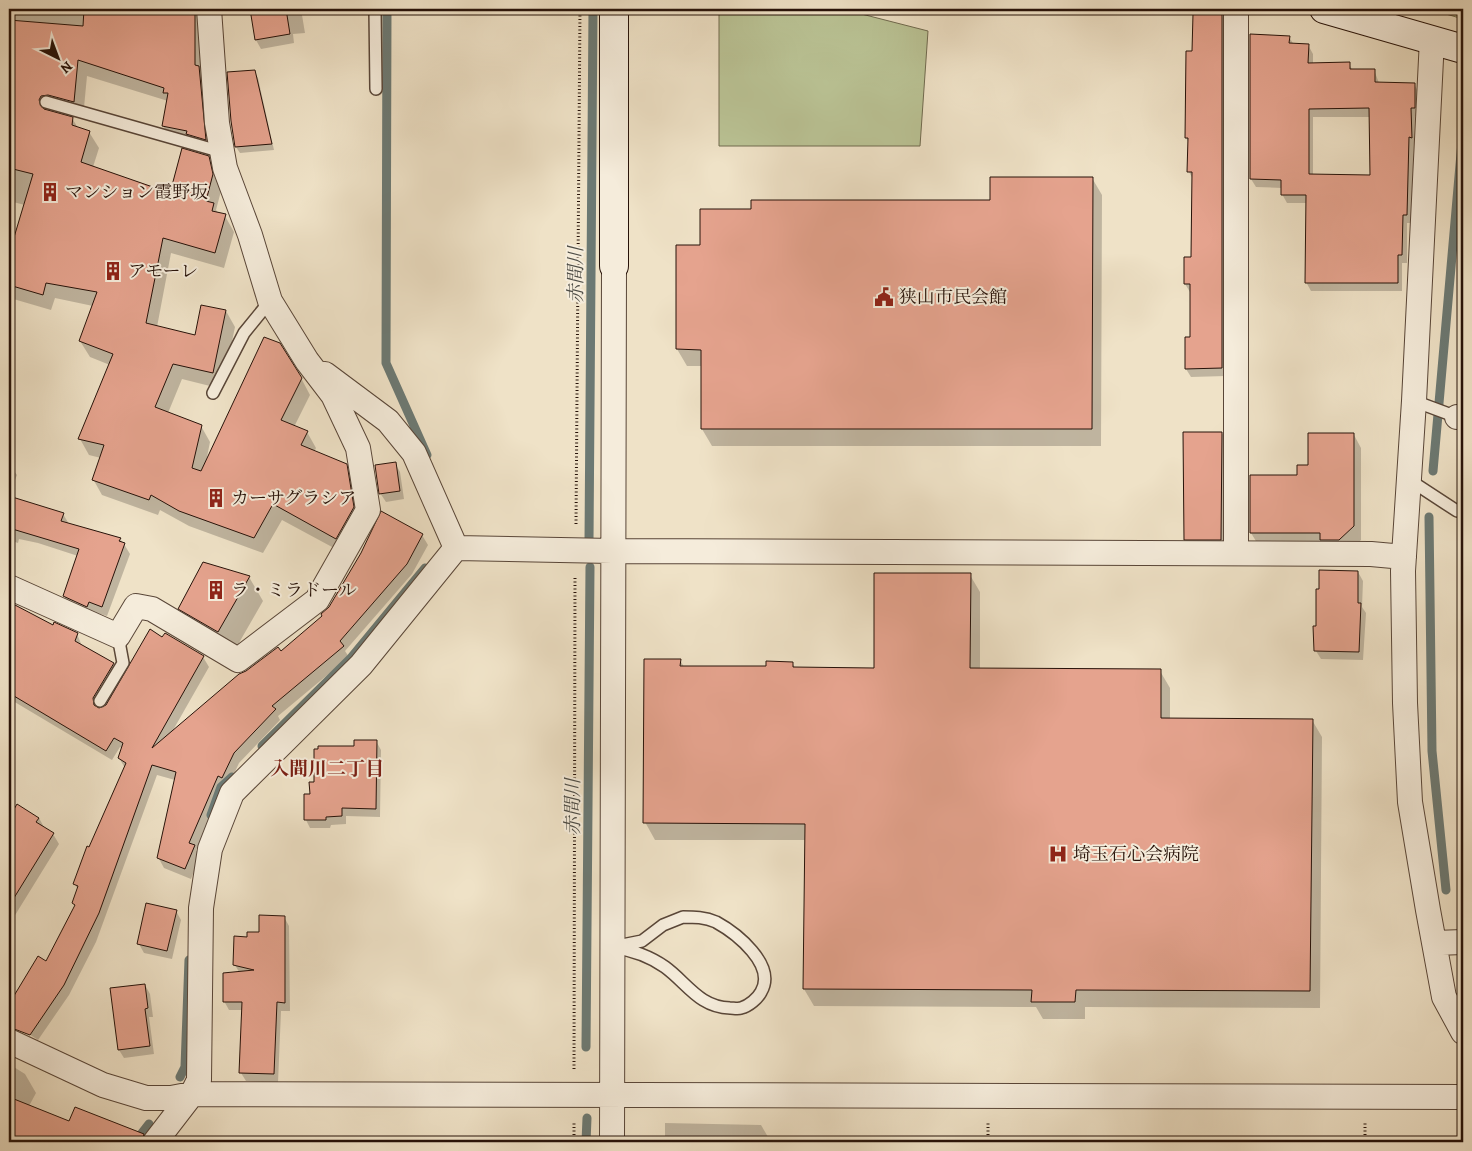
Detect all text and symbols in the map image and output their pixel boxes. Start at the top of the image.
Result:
north arrow [32,32,82,82]
text: N [56,57,77,78]
place label: マンション霞野坂 [65,180,208,204]
building icon: マンション霞野坂 [39,181,61,203]
water label: 赤間川 [563,245,589,304]
place label: アモーレ [128,259,198,283]
building icon: アモーレ [102,260,124,282]
place label: 狭山市民会館 [899,285,1007,309]
public building icon: 狭山市民会館 [873,286,895,308]
place label: カーサグラシア [231,486,356,510]
building icon: カーサグラシア [205,487,227,509]
place label: ラ・ミラドール [231,578,357,602]
building icon: ラ・ミラドール [205,579,227,601]
district label: 入間川二丁目 [270,756,384,782]
water label: 赤間川 [560,777,586,836]
place label: 埼玉石心会病院 [1073,842,1199,866]
hospital icon: 埼玉石心会病院 [1047,843,1069,865]

